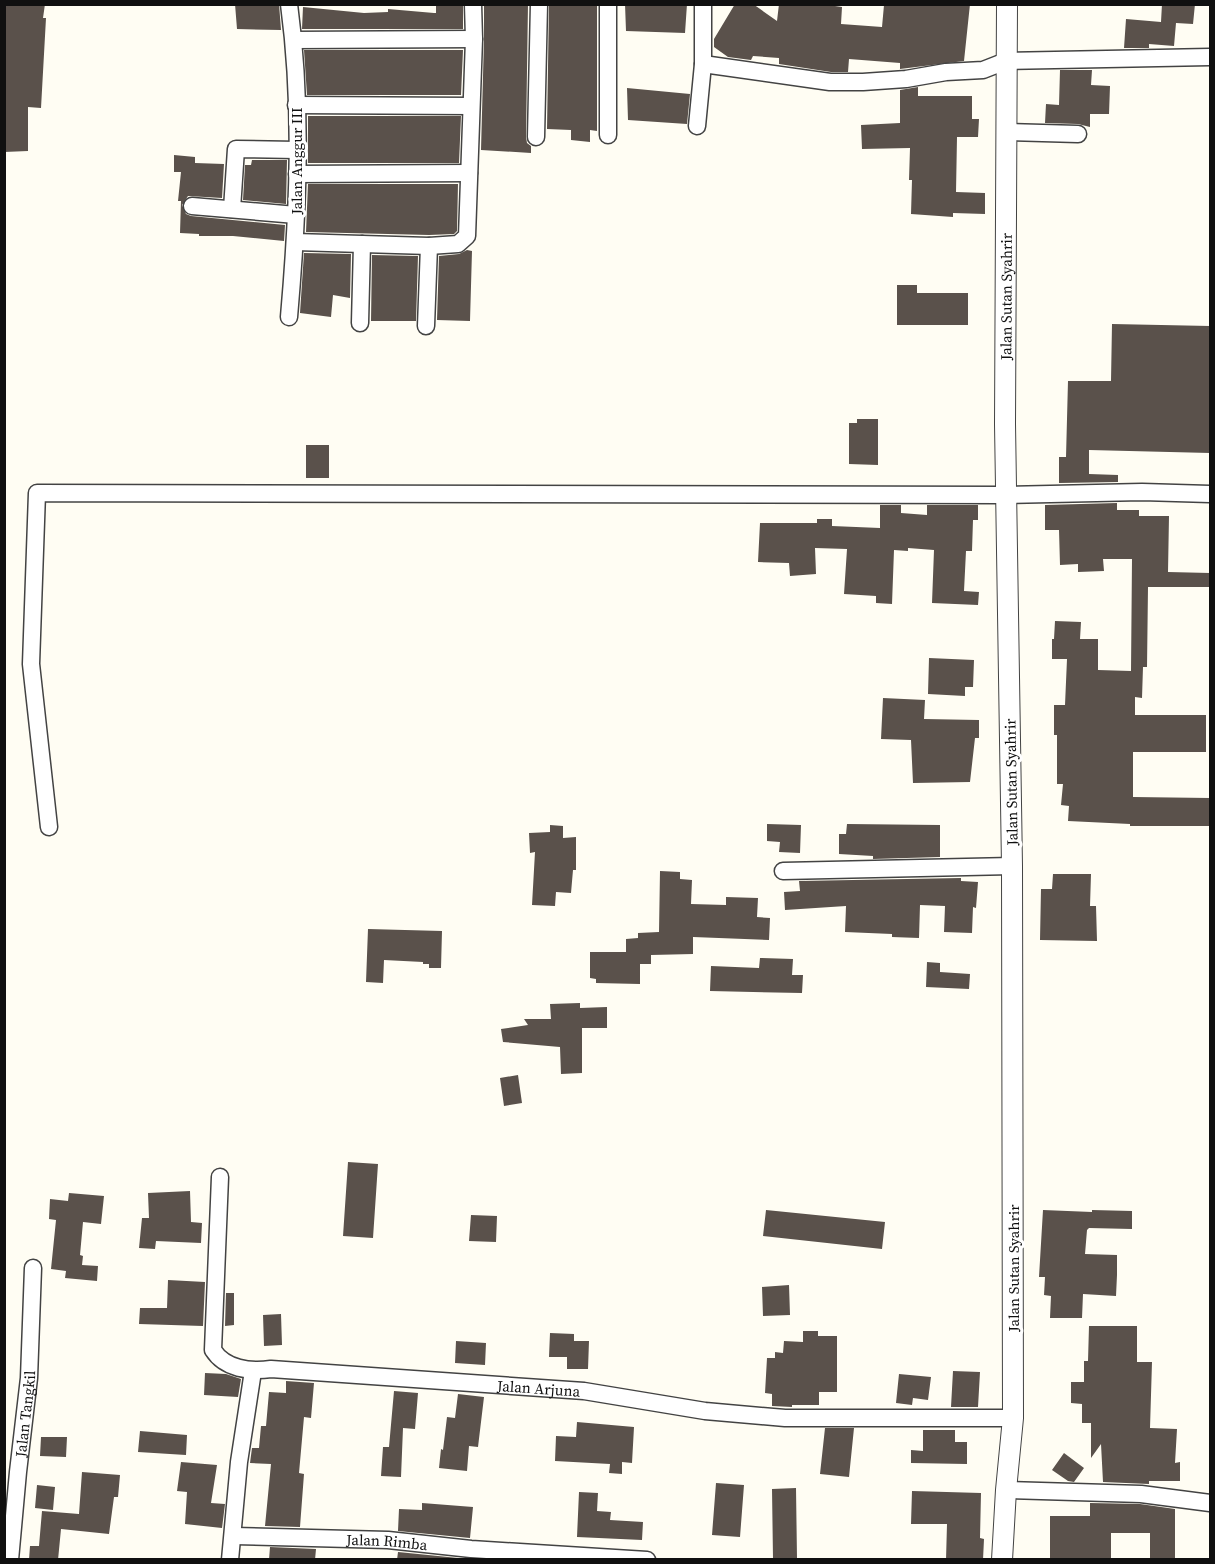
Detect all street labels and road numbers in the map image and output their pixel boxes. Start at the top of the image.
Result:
street label: Jalan Anggur III [286,107,307,216]
street label: Jalan Sutan Syahrir [995,232,1016,361]
street label: Jalan Sutan Syahrir [999,718,1023,847]
street label: Jalan Sutan Syahrir [1003,1204,1024,1333]
street label: Jalan Tangkil [9,1370,40,1459]
street label: Jalan Arjuna [495,1374,581,1401]
street label: Jalan Rimba [345,1528,429,1555]

